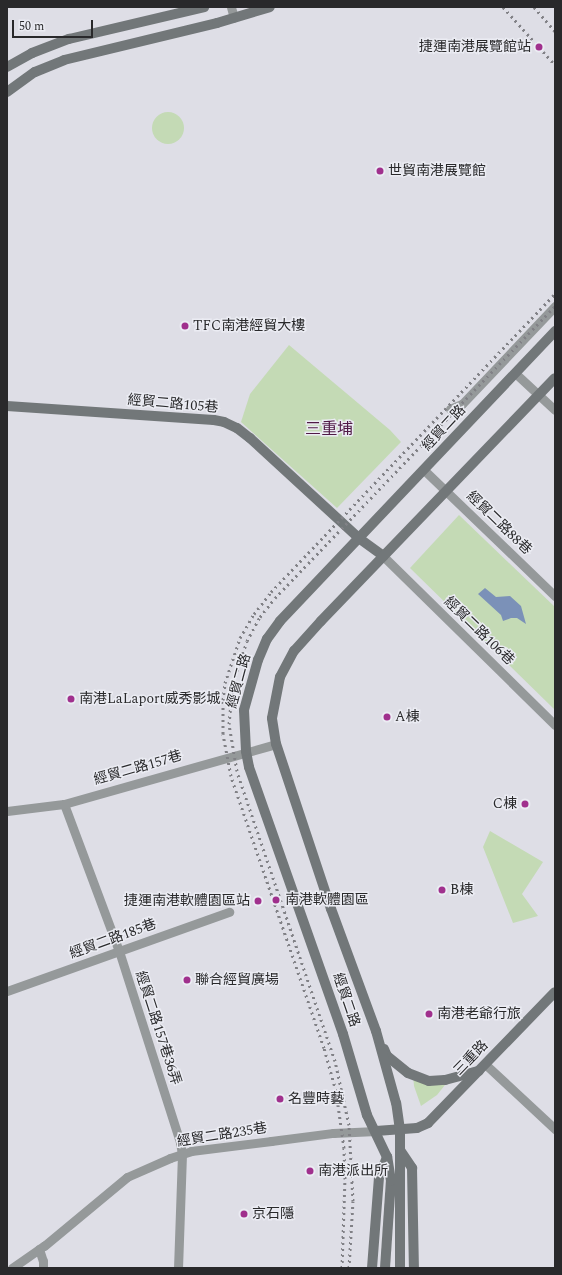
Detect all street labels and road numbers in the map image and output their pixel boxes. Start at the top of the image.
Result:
street label: 經貿二路105巷 [127,392,219,416]
street label: 經貿二路 [419,402,469,454]
street label: 經貿二路88巷 [463,488,535,558]
street label: 經貿二路106巷 [440,593,518,669]
street label: 經貿二路 [224,652,254,710]
street label: 經貿二路157巷 [92,747,184,789]
street label: 經貿二路185巷 [67,916,159,962]
street label: 經貿二路157巷36弄 [132,969,184,1087]
street label: 經貿二路 [329,971,363,1029]
street label: 三重路 [450,1037,492,1079]
street label: 經貿二路235巷 [176,1120,268,1150]

